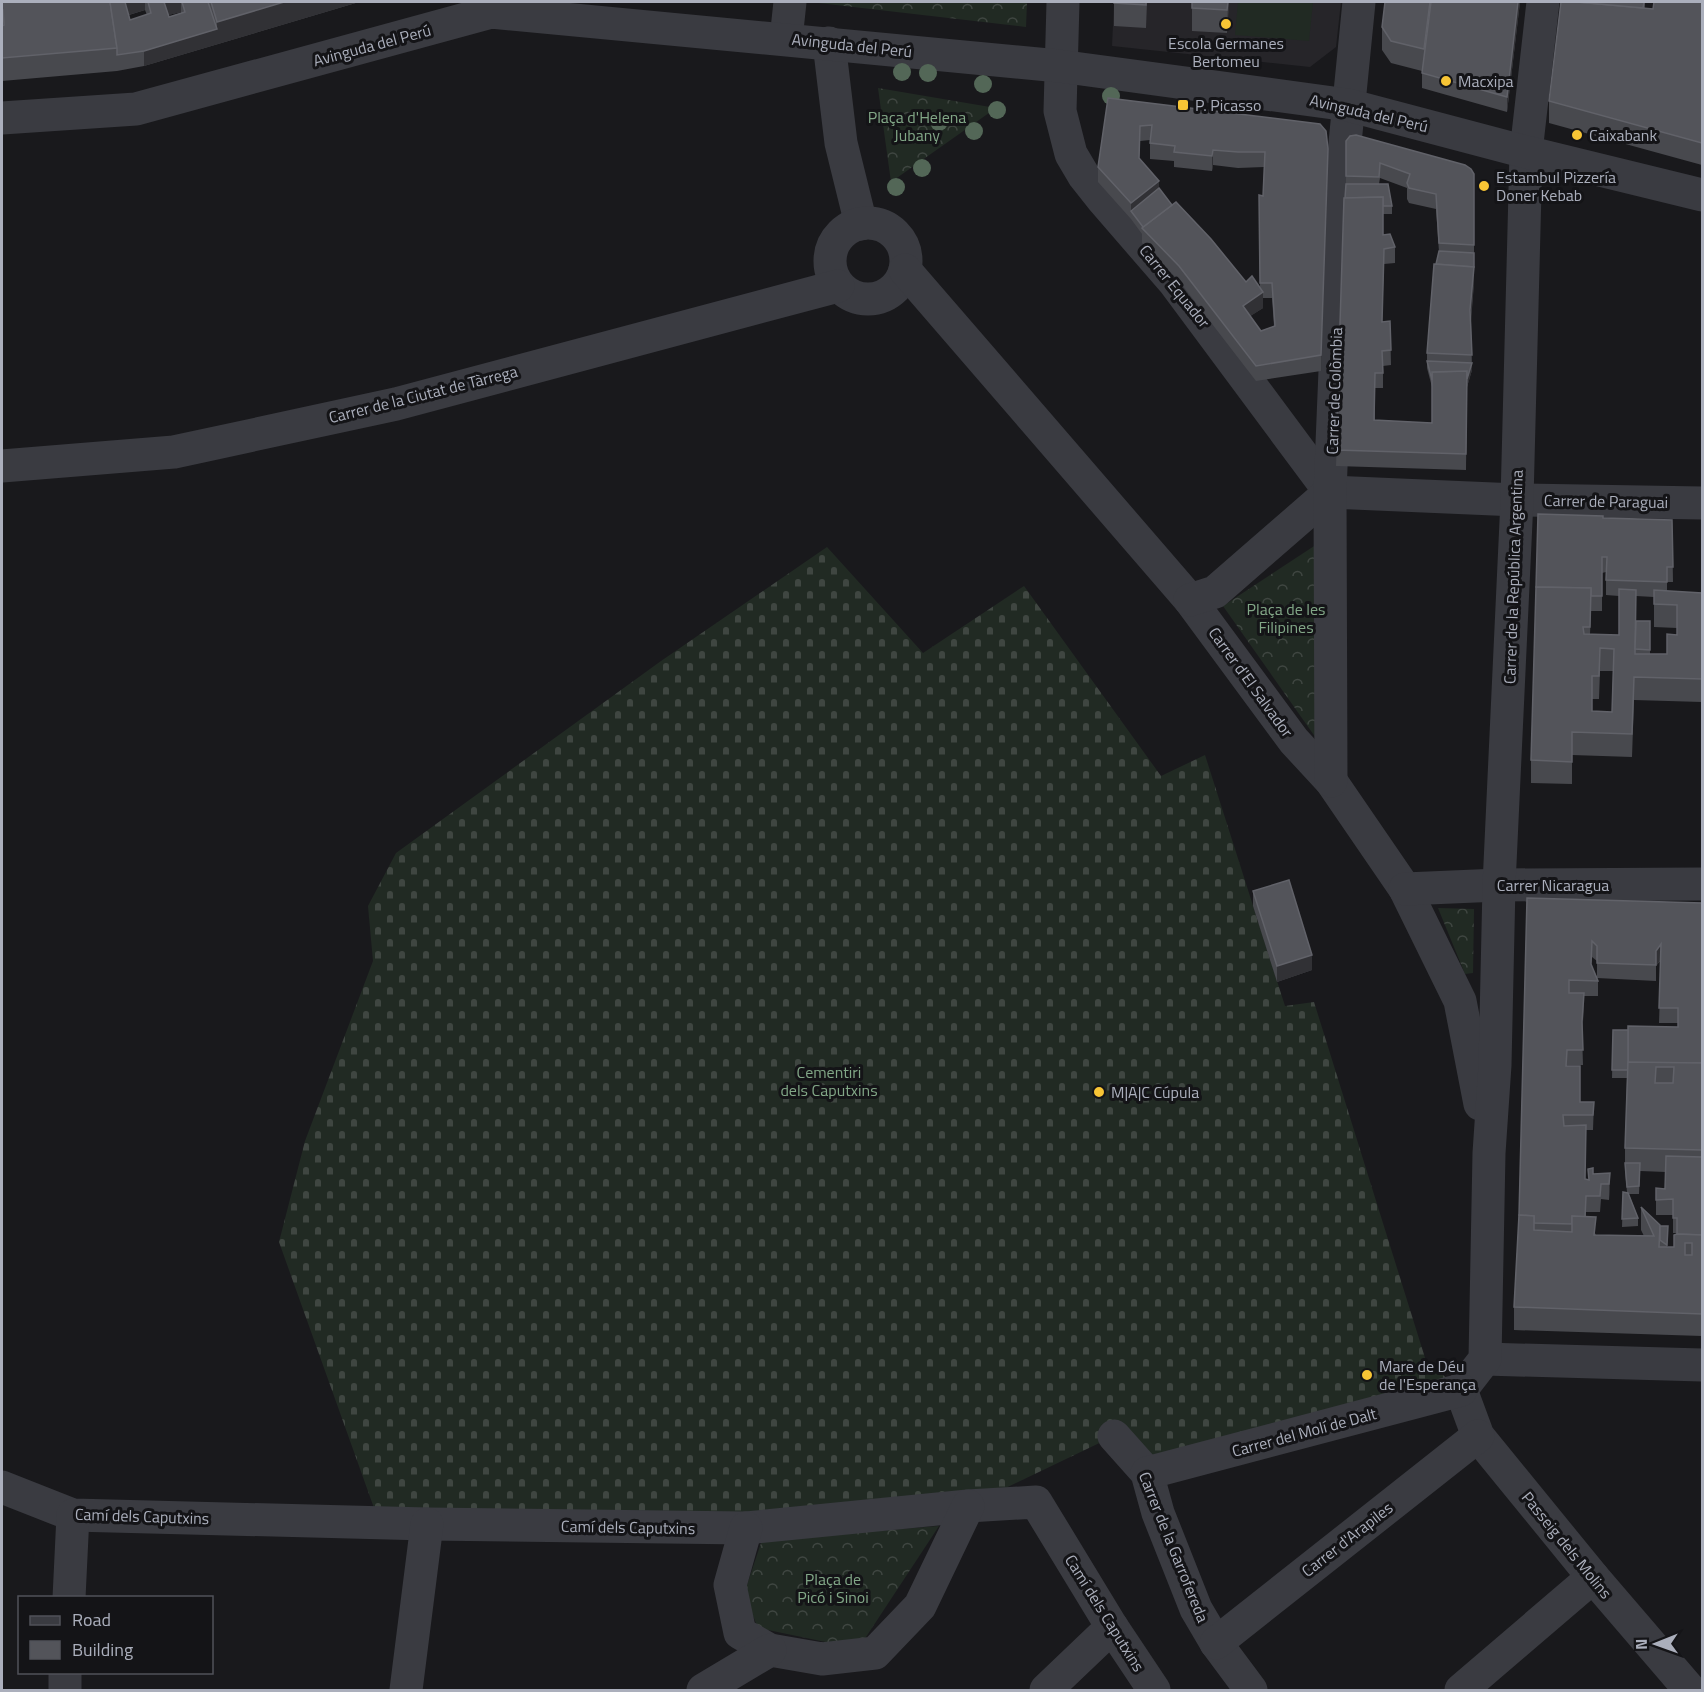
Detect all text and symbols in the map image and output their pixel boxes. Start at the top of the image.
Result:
marker: Escola Germanes Bertomeu [1219,17,1233,31]
street label: Avinguda del Perú [310,18,434,72]
street label: Avinguda del Perú [791,27,913,63]
place label: Escola Germanes Bertomeu [1168,31,1284,73]
place label: Macxipa [1458,69,1514,93]
marker: Macxipa [1439,74,1453,88]
street label: Avinguda del Perú [1307,88,1431,138]
place label: P. Picasso [1195,93,1261,117]
marker: P. Picasso [1176,98,1190,112]
park label: Plaça d'Helena Jubany [868,105,966,147]
place label: Caixabank [1589,123,1657,147]
marker: Caixabank [1570,128,1584,142]
place label: Estambul Pizzería Doner Kebab [1496,165,1616,207]
marker: Estambul Pizzería Doner Kebab [1477,179,1491,193]
street label: Carrer Equador [1134,239,1216,333]
street label: Carrer de Colòmbia [1320,327,1348,455]
street label: Carrer de la Ciutat de Tàrrega [326,359,520,429]
street label: Carrer de la República Argentina [1497,469,1529,685]
street label: Carrer de Paraguai [1544,488,1668,514]
park label: Plaça de les Filipines [1247,597,1326,639]
street label: Carrer d'El Salvador [1203,622,1299,742]
street label: Carrer Nicaragua [1497,873,1609,897]
park label: Cementiri dels Caputxins [780,1060,878,1102]
place label: M|A|C Cúpula [1111,1080,1199,1104]
marker: M|A|C Cúpula [1092,1085,1106,1099]
place label: Mare de Déu de l'Esperança [1379,1354,1476,1396]
marker: Mare de Déu de l'Esperança [1360,1368,1374,1382]
street label: Carrer del Molí de Dalt [1229,1401,1379,1463]
street label: Carrer de la Garrofereda [1133,1468,1215,1626]
street label: Passeig dels Molins [1516,1486,1618,1604]
street label: Carrer d'Arapiles [1296,1496,1398,1582]
street label: Camí dels Caputxins [74,1502,210,1530]
street label: Camí dels Caputxins [561,1514,695,1540]
street label: Camí dels Caputxins [1059,1550,1151,1676]
park label: Plaça de Picó i Sinoi [797,1567,869,1609]
legend [18,1596,213,1674]
text: Road [72,1606,111,1633]
north arrow [1626,1614,1686,1674]
text: Building [72,1636,133,1663]
text: N [1629,1639,1653,1650]

